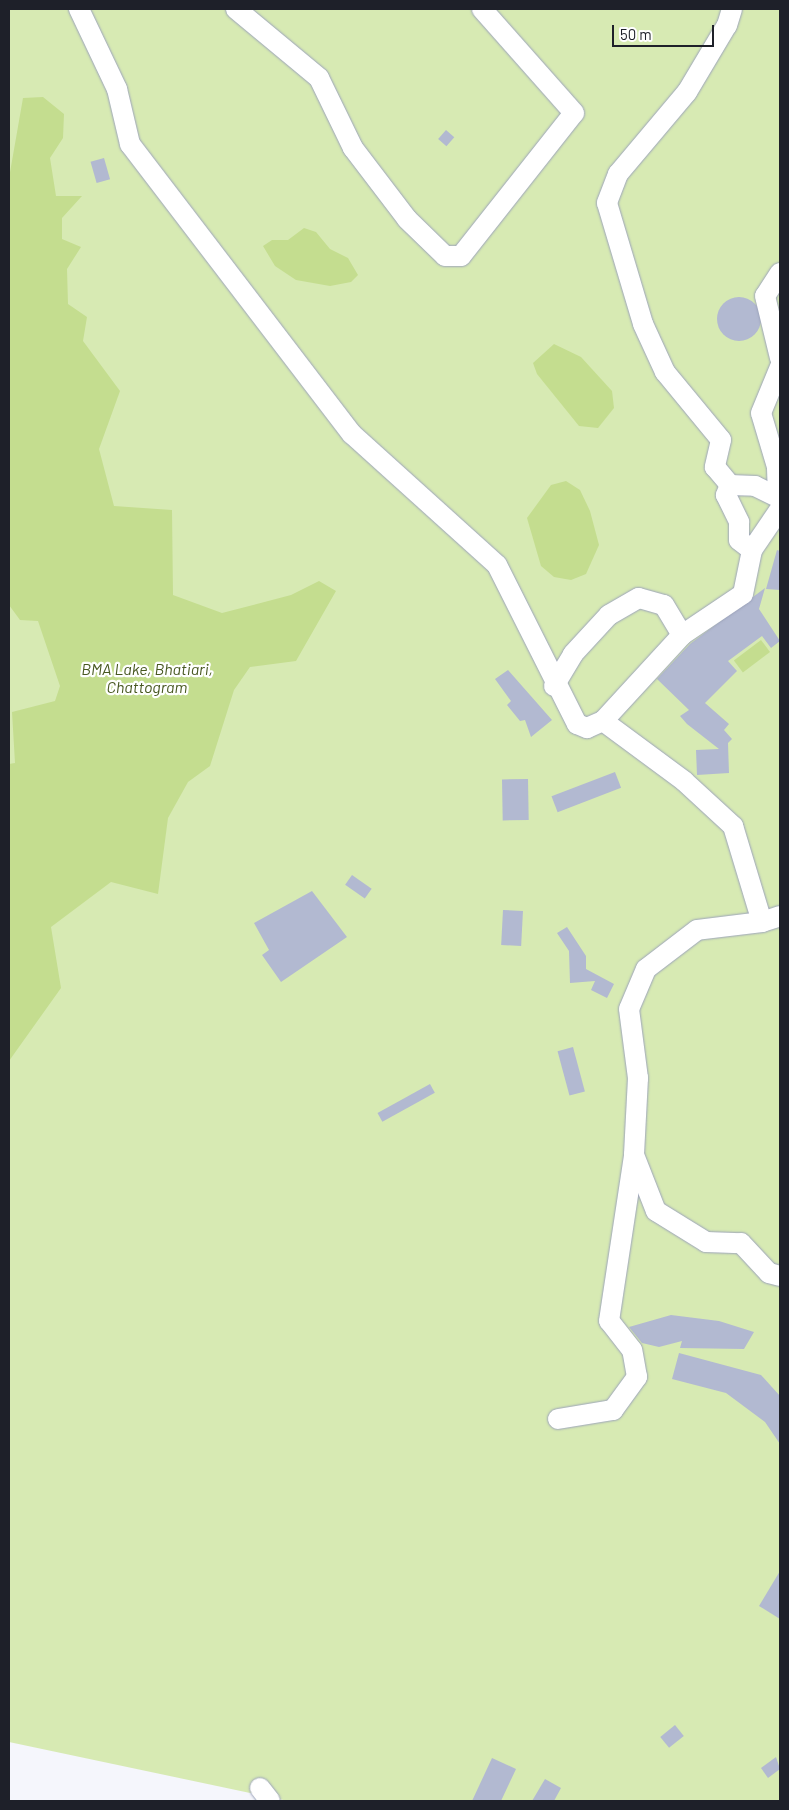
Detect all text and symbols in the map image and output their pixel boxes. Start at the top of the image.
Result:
scale bar [614,15,716,47]
text: 50 m [620,25,652,43]
water label: BMA Lake, Bhatiari, Chattogram [81,659,213,697]

